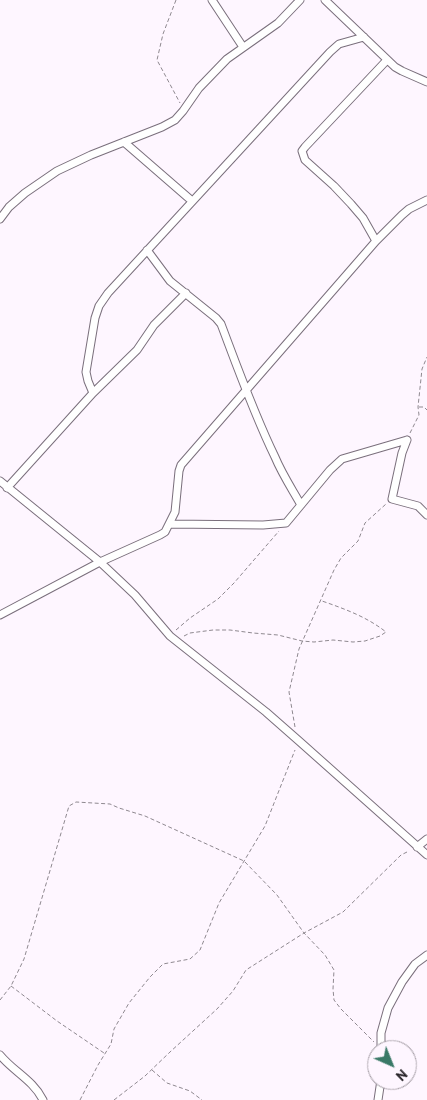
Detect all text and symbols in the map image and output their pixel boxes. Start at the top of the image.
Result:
north arrow [367,1040,417,1090]
text: N [392,1065,411,1085]

